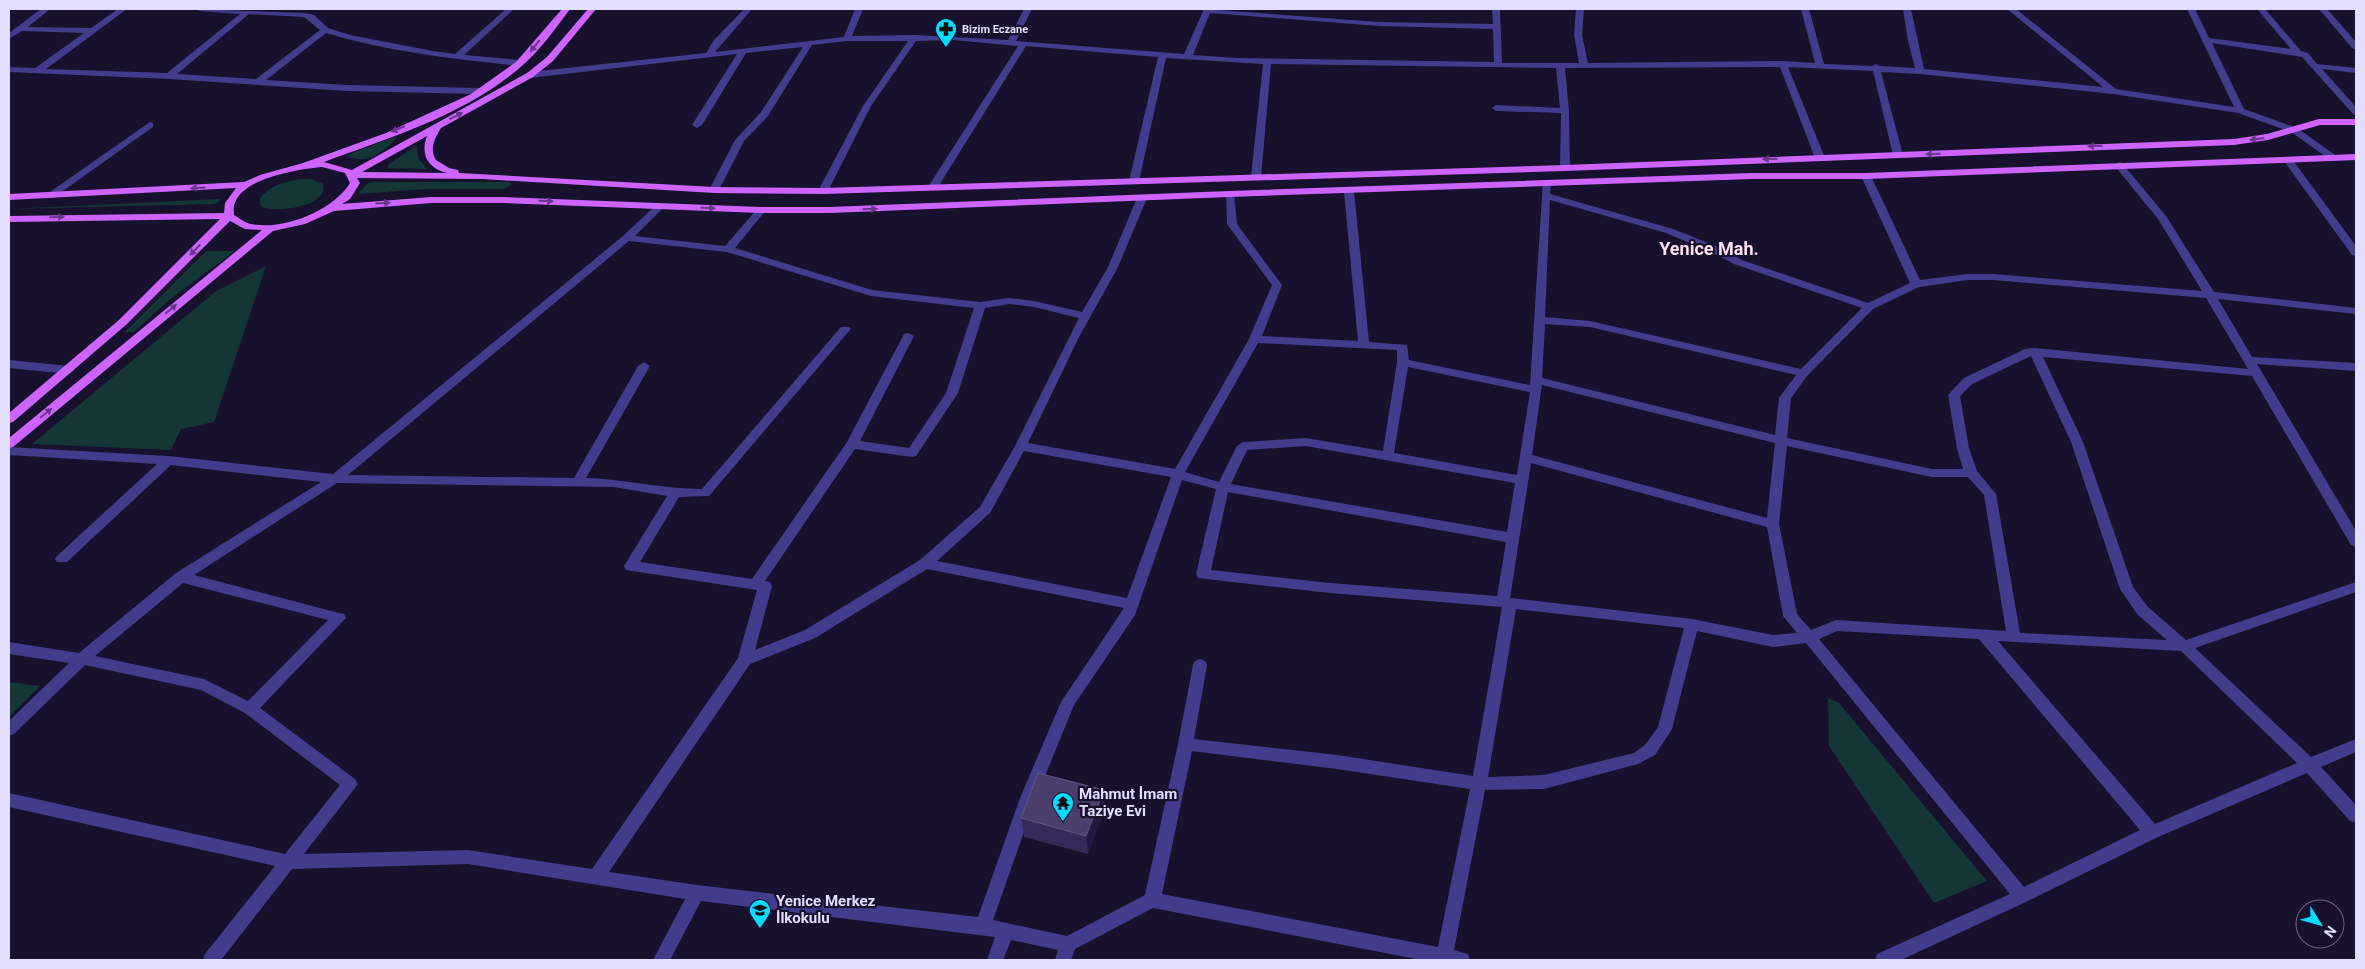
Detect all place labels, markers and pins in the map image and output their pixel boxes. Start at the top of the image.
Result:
pharmacy icon: Bizim Eczane [934,17,958,48]
place label: Bizim Eczane [962,23,1028,36]
place label: Mahmut İmam Taziye Evi [1079,785,1177,820]
temple icon: Mahmut İmam Taziye Evi [1051,791,1075,822]
place label: Yenice Merkez İlkokulu [776,892,876,927]
school or university icon: Yenice Merkez İlkokulu [748,898,772,929]

